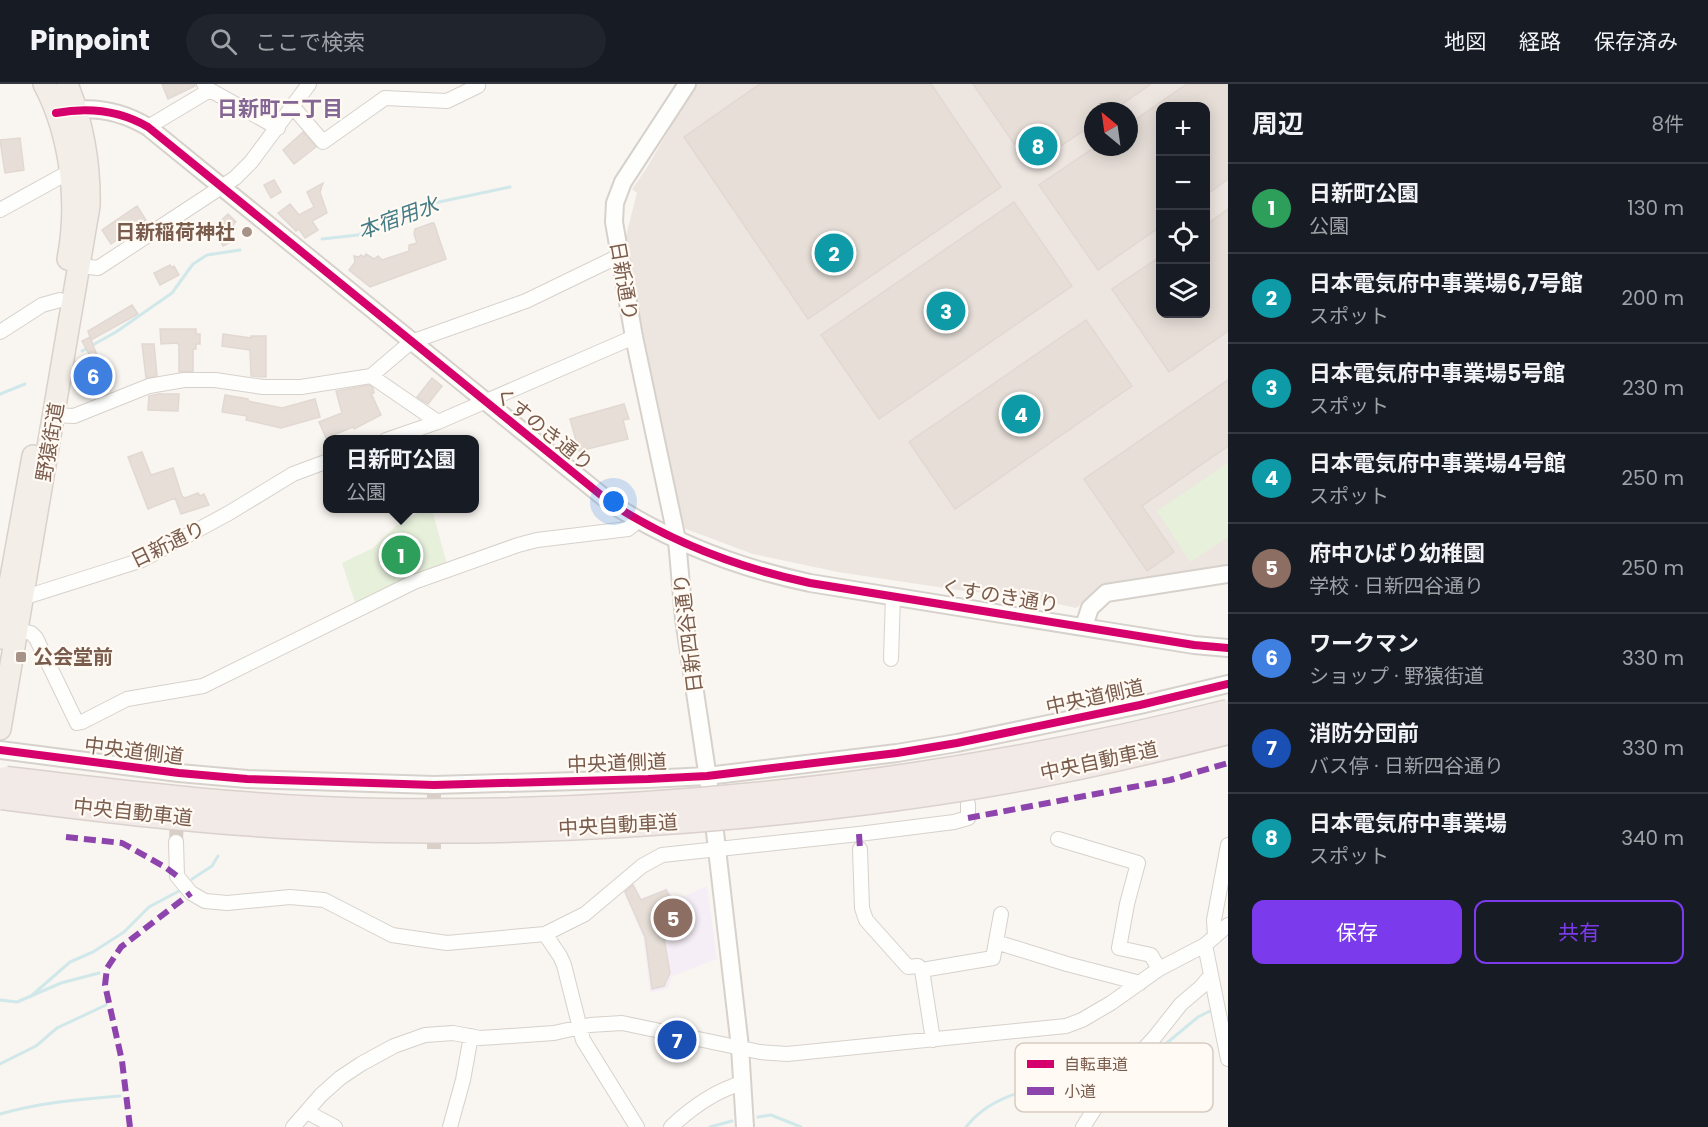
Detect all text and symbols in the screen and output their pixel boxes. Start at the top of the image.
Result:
search box [186,14,606,68]
text: Pinpoint [30,21,150,60]
icon: search [207,25,240,58]
text: ここで検索 [255,27,365,58]
text: 地図 [1444,27,1486,56]
text: 経路 [1519,27,1561,56]
text: 保存済み [1594,27,1678,56]
district label: 日新町二丁目 [217,94,343,123]
north arrow [1084,102,1138,156]
map controls [1156,102,1210,318]
button: + [1156,102,1210,156]
text: 周辺 [1252,106,1304,142]
text: 8件 [1651,110,1684,138]
pin: 8 [1018,124,1058,168]
button: − [1156,156,1210,210]
text: 日新町公園 [1309,178,1419,209]
water label: 本宿用水 [353,189,444,246]
text: 1 [1268,194,1275,222]
text: 130 m [1627,194,1684,222]
button: locate [1156,210,1210,264]
text: 公園 [1309,212,1349,240]
place label: 日新稲荷神社 [115,218,235,246]
marker: 日新稲荷神社 [240,225,254,239]
pin: 2 [814,230,854,276]
street label: 日新通り [603,239,645,323]
button: layers [1156,264,1210,318]
text: 日本電気府中事業場6,7号館 [1309,268,1583,299]
text: 2 [1266,284,1277,312]
text: 200 m [1621,284,1684,312]
pin: 3 [926,288,966,334]
text: スポット [1309,302,1389,330]
pin: 6 [74,354,112,398]
text: 日本電気府中事業場5号館 [1309,358,1565,389]
text: 3 [1265,374,1278,402]
text: 230 m [1622,374,1684,402]
street label: くすのき通り [489,381,599,477]
pin: 4 [1002,392,1040,436]
text: スポット [1309,392,1389,420]
street label: 野猿街道 [29,400,71,484]
popup [323,435,479,513]
text: 日新町公園 [346,444,456,475]
text: 日本電気府中事業場4号館 [1309,448,1566,479]
text: 4 [1265,464,1278,492]
text: 250 m [1621,464,1684,492]
text: 公園 [346,478,386,506]
text: スポット [1309,482,1389,510]
your location [599,487,628,516]
street label: 日新通り [126,514,210,574]
pin: 1 [382,532,420,578]
text: 府中ひばり幼稚園 [1309,538,1485,569]
text: 5 [1265,554,1278,582]
text: 250 m [1621,554,1684,582]
street label: 日新四谷通り [667,572,709,694]
text: 学校 · 日新四谷通り [1309,572,1484,600]
street label: くすのき通り [939,573,1061,619]
text: ワークマン [1309,628,1419,659]
place label: 公会堂前 [33,643,113,671]
text: 6 [1265,644,1278,672]
text: 330 m [1622,644,1684,672]
marker: 公会堂前 [14,650,28,664]
text: ショップ · 野猿街道 [1309,662,1484,690]
street label: 中央道側道 [1043,673,1147,721]
text: 消防分団前 [1309,718,1419,749]
street label: 中央道側道 [83,731,185,771]
text: 7 [1266,734,1277,762]
text: 330 m [1622,734,1684,762]
street label: 中央自動車道 [1037,735,1161,787]
street label: 中央道側道 [567,747,667,779]
text: バス停 · 日新四谷通り [1309,752,1504,780]
street label: 中央自動車道 [72,792,194,832]
street label: 中央自動車道 [557,808,679,842]
text: 日本電気府中事業場 [1309,808,1507,839]
text: 8 [1265,824,1278,852]
text: 340 m [1621,824,1684,852]
text: スポット [1309,842,1389,870]
pin: 5 [654,896,692,940]
button: 保存 [1252,900,1462,964]
button: 共有 [1474,900,1684,964]
pin: 7 [658,1018,696,1062]
legend [1015,1043,1213,1112]
text: 自転車道 [1064,1053,1128,1076]
text: 小道 [1064,1080,1096,1103]

